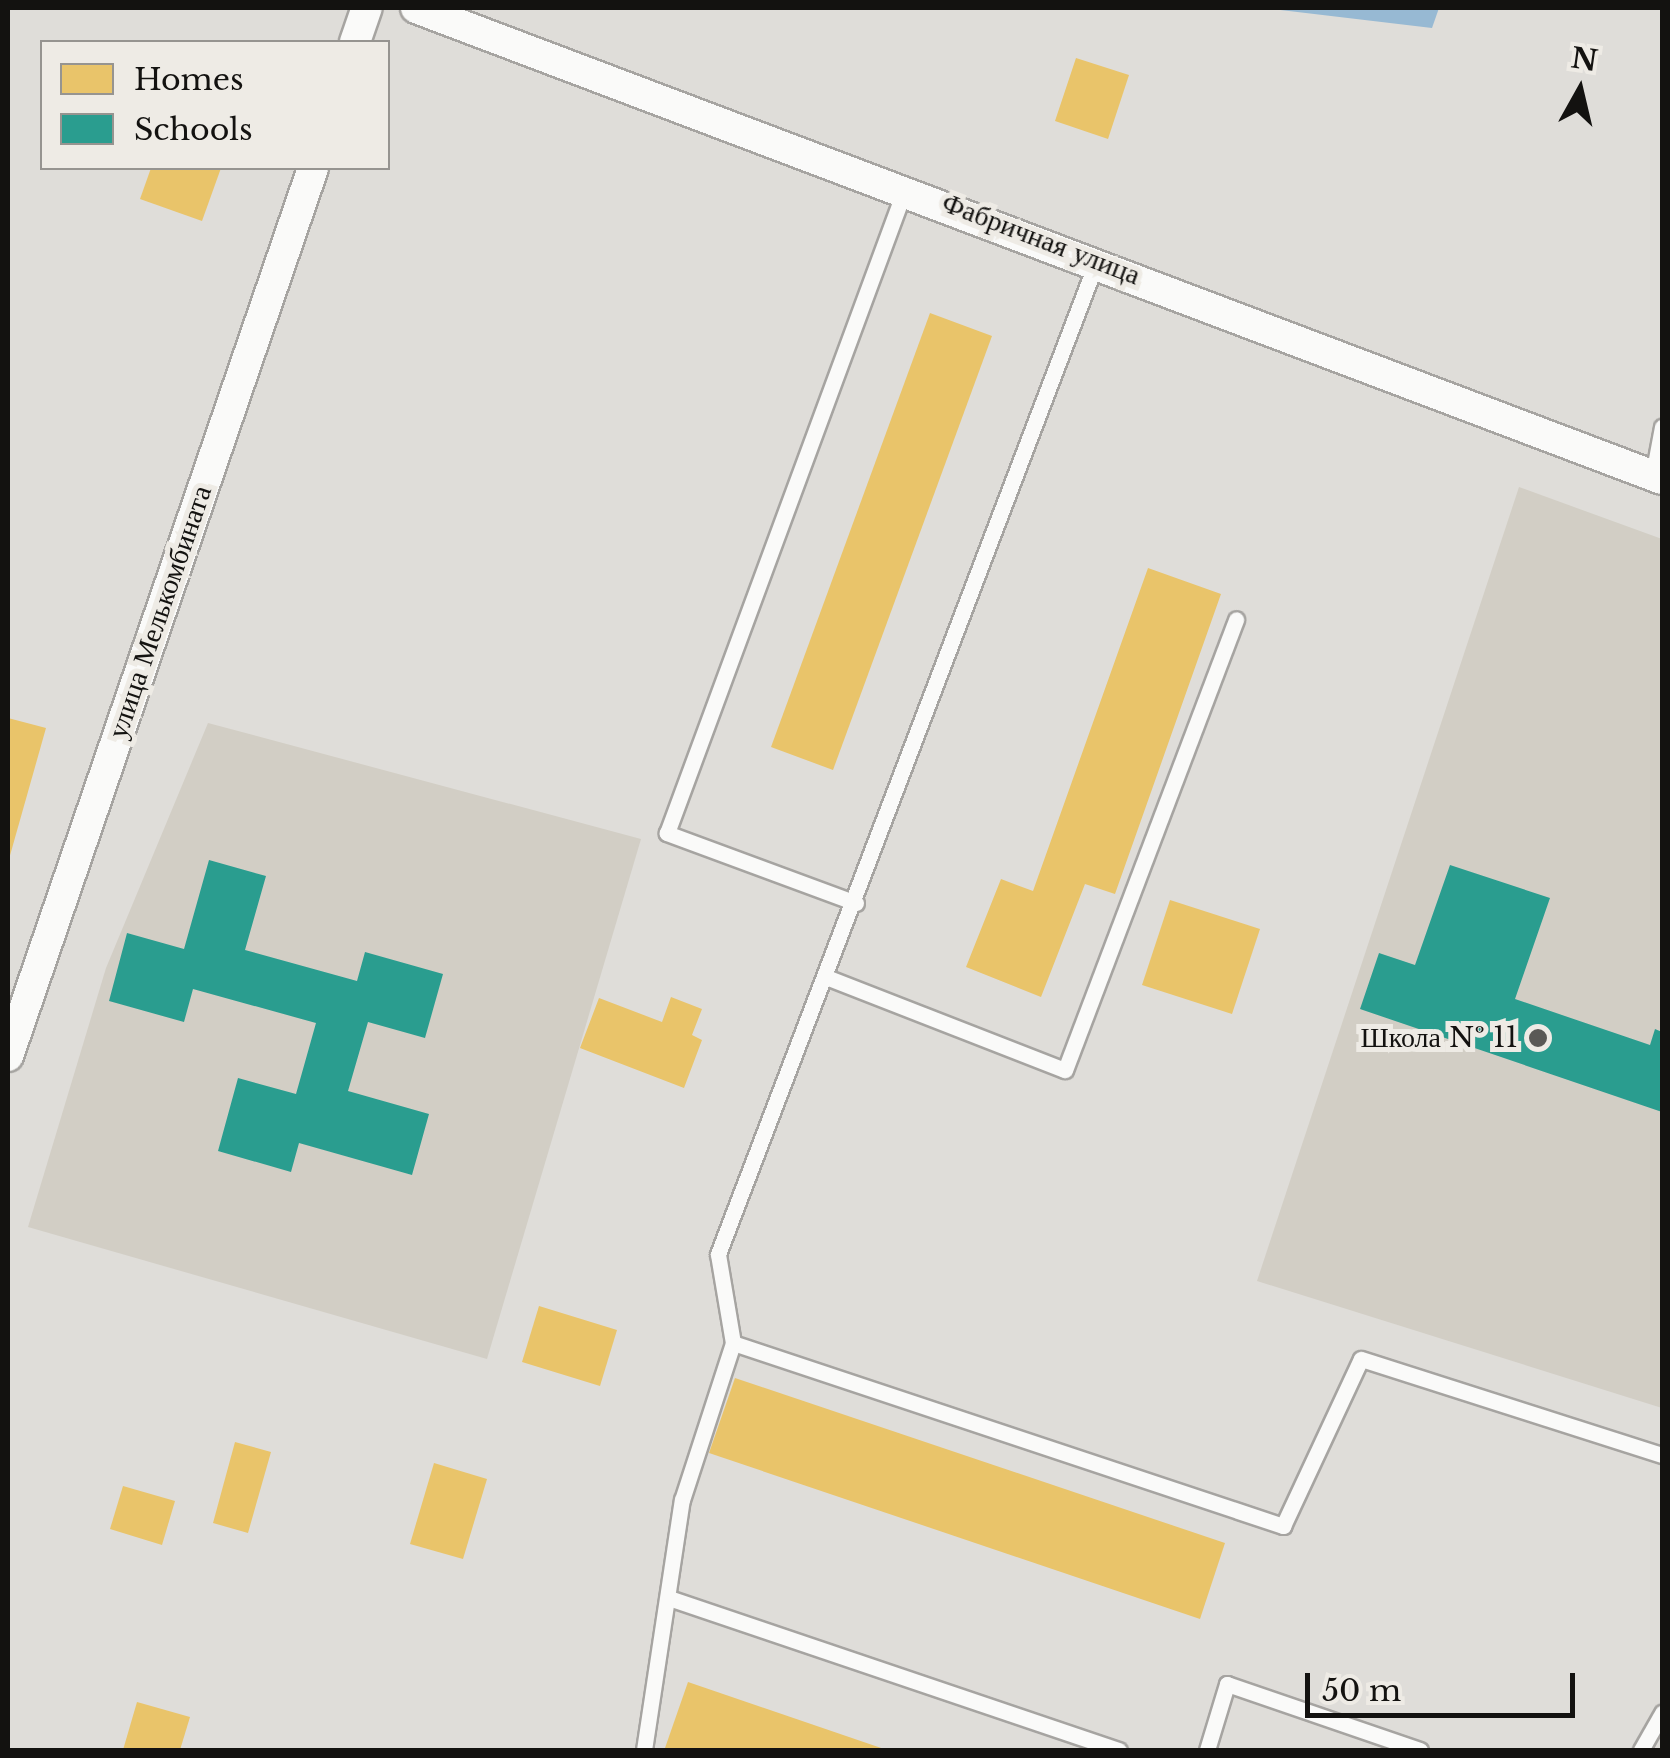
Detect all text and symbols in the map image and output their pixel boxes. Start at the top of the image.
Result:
legend [40,40,390,170]
north arrow [1530,40,1630,140]
text: N [1569,41,1600,79]
text: Homes [134,61,244,98]
text: Schools [134,111,253,148]
street label: Фабричная улица [937,186,1145,292]
street label: улица Мелькомбината [101,481,219,743]
place label: Школа № 11 [1361,1021,1518,1055]
marker: Школа № 11 [1527,1027,1549,1049]
scale bar [1310,1653,1580,1715]
text: 50 m [1322,1672,1401,1709]

